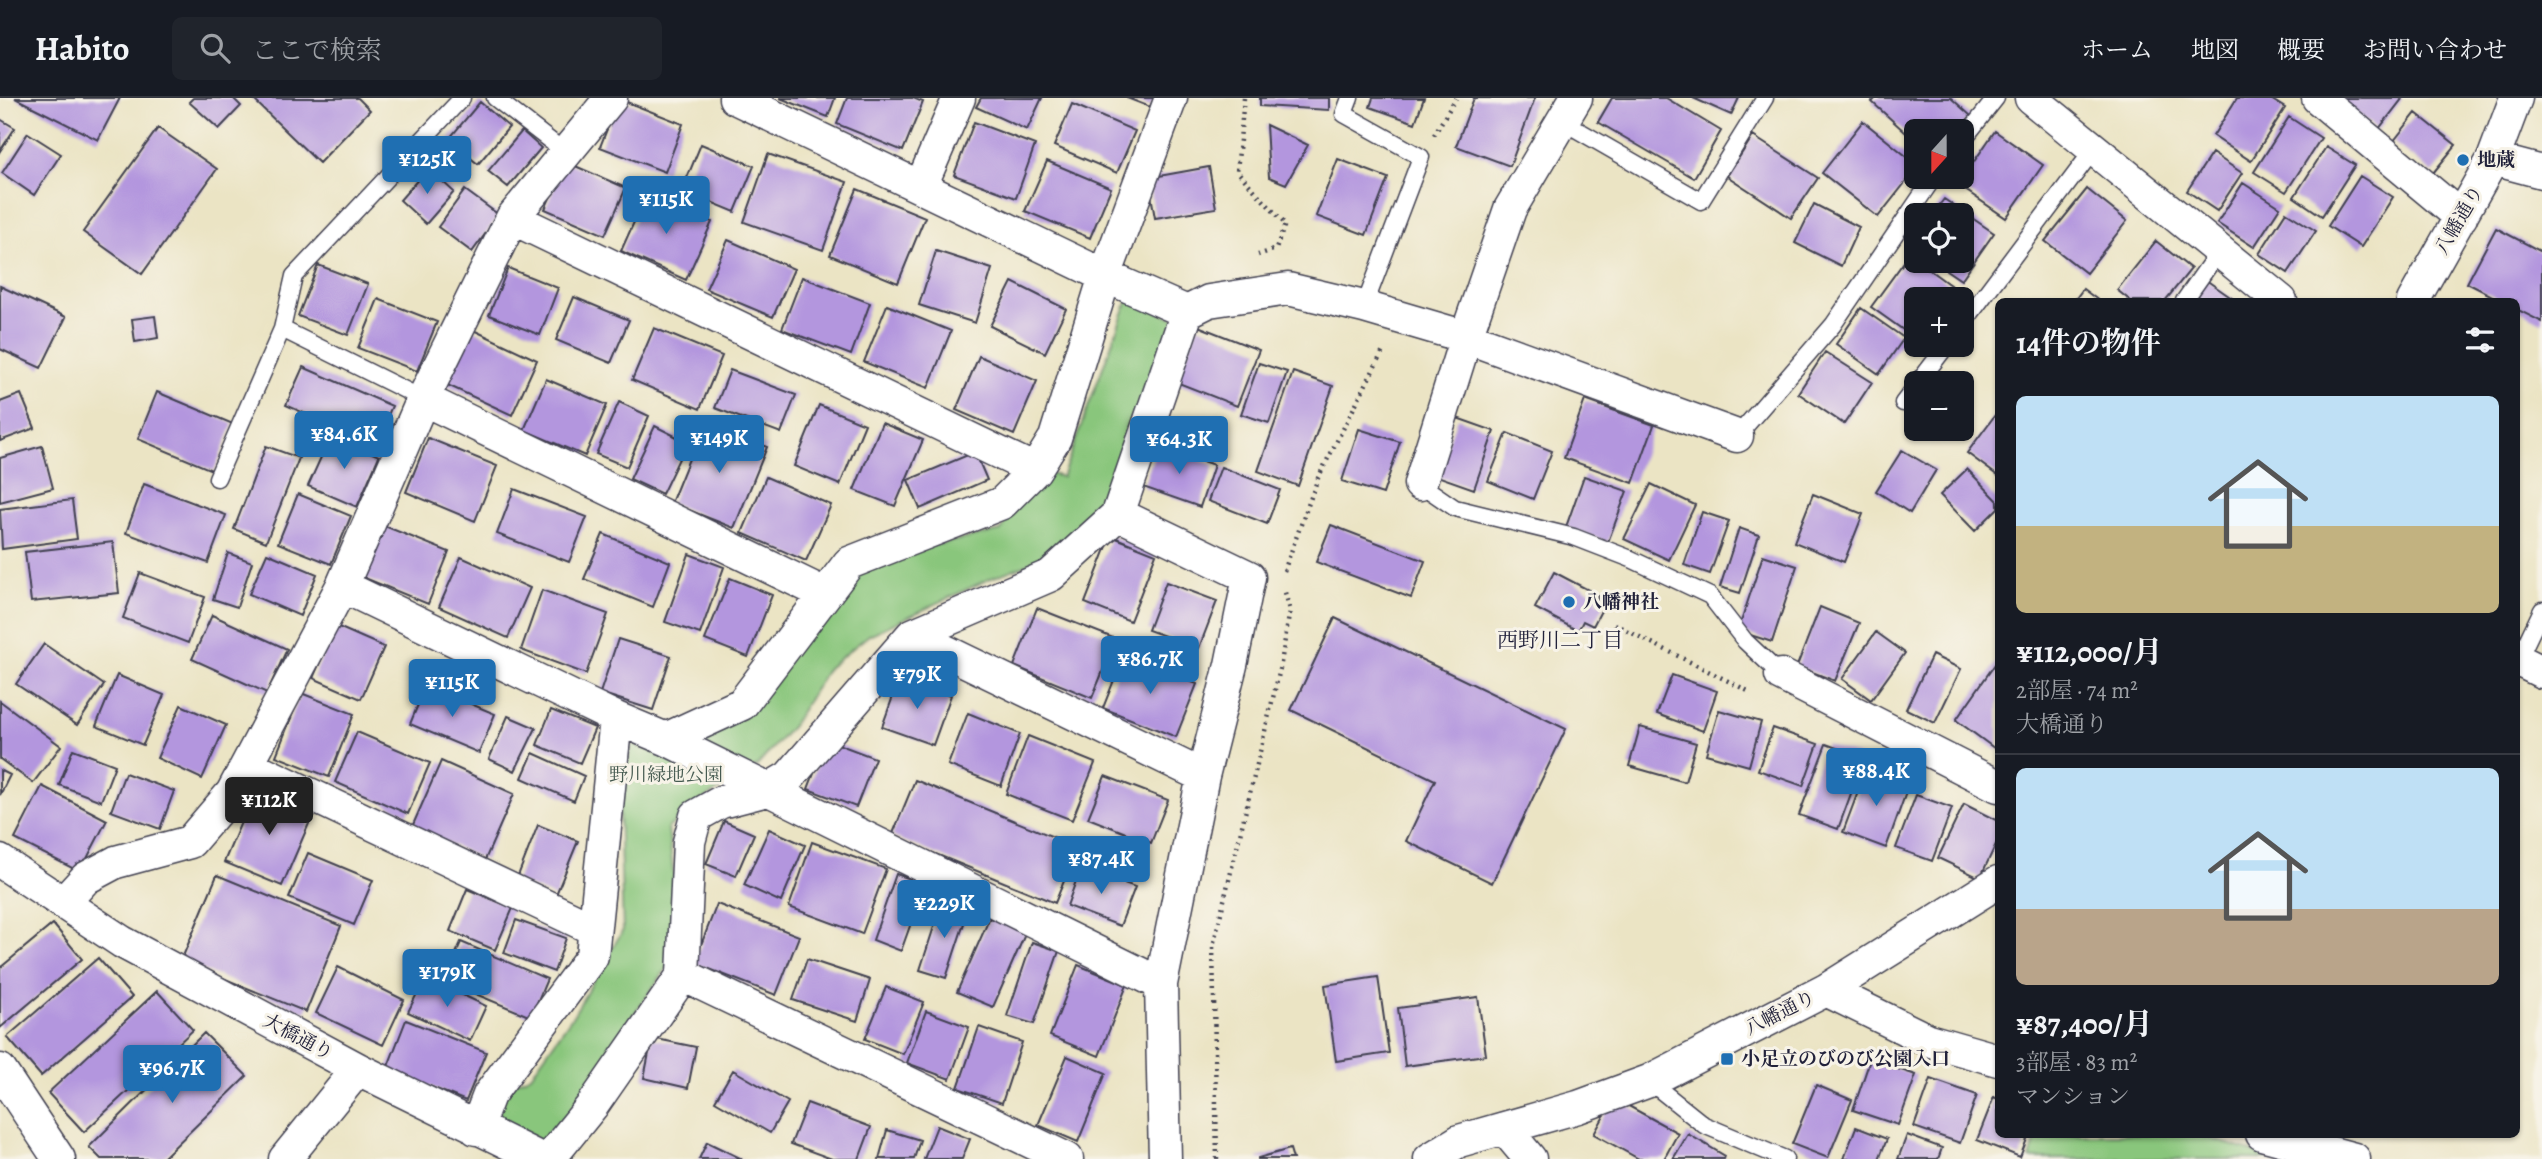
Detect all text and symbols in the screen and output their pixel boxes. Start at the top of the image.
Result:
search box [172,17,662,80]
text: Habito [35,26,130,71]
icon: search [196,29,234,67]
text: ここで検索 [252,33,382,68]
text: ホーム [2081,34,2153,66]
text: 地図 [2191,34,2239,66]
text: 概要 [2277,34,2325,66]
text: お問い合わせ [2363,34,2507,66]
north arrow [1904,119,1974,189]
map controls [1904,119,1974,441]
pin: ¥125K [378,136,476,196]
text: ¥125K [398,143,456,174]
place label: 地蔵 [2477,147,2515,173]
marker: 地蔵 [2455,152,2471,168]
pin: ¥115K [617,176,715,236]
street label: 八幡通り [2429,181,2489,259]
text: ¥115K [639,183,693,214]
button: locate [1904,203,1974,273]
button: + [1904,287,1974,357]
icon: filters [2461,321,2499,359]
text: 14件の物件 [2016,323,2161,363]
button: − [1904,371,1974,441]
pin: ¥84.6K [287,412,401,471]
pin: ¥149K [670,416,768,475]
pin: ¥64.3K [1122,416,1236,476]
text: ¥84.6K [310,418,378,449]
text: ¥149K [690,422,748,453]
text: ¥64.3K [1146,423,1212,454]
icon: home [2195,441,2321,567]
place label: 八幡神社 [1583,589,1659,615]
marker: 八幡神社 [1561,594,1577,610]
district label: 西野川二丁目 [1497,626,1623,654]
text: ¥112,000/月 [2016,632,2162,672]
pin: ¥86.7K [1093,636,1207,696]
text: ¥86.7K [1117,643,1183,674]
pin: ¥79K [876,652,958,711]
text: ¥79K [893,658,941,689]
pin: ¥115K [403,660,501,719]
text: ¥115K [425,666,479,697]
text: 2部屋 · 74 m² [2016,675,2138,706]
text: 大橋通り [2016,709,2108,740]
pin: ¥88.4K [1819,748,1933,808]
text: ¥88.4K [1842,755,1910,786]
park label: 野川緑地公園 [609,762,723,788]
pin: ¥112K [220,778,318,837]
text: ¥112K [241,784,297,815]
icon: home [2195,813,2321,939]
pin: ¥87.4K [1044,836,1158,896]
text: ¥87.4K [1068,843,1134,874]
pin: ¥229K [895,880,993,940]
text: ¥229K [913,887,975,918]
pin: ¥179K [398,950,496,1009]
text: ¥179K [418,956,476,987]
street label: 八幡通り [1740,984,1820,1042]
text: ¥87,400/月 [2016,1004,2153,1044]
street label: 大橋通り [258,1008,338,1066]
pin: ¥96.7K [115,1046,229,1105]
place label: 小足立のびのび公園入口 [1741,1046,1950,1072]
text: 3部屋 · 83 m² [2016,1047,2137,1078]
marker: 小足立のびのび公園入口 [1719,1051,1735,1067]
text: ¥96.7K [139,1052,205,1083]
text: マンション [2016,1081,2130,1112]

